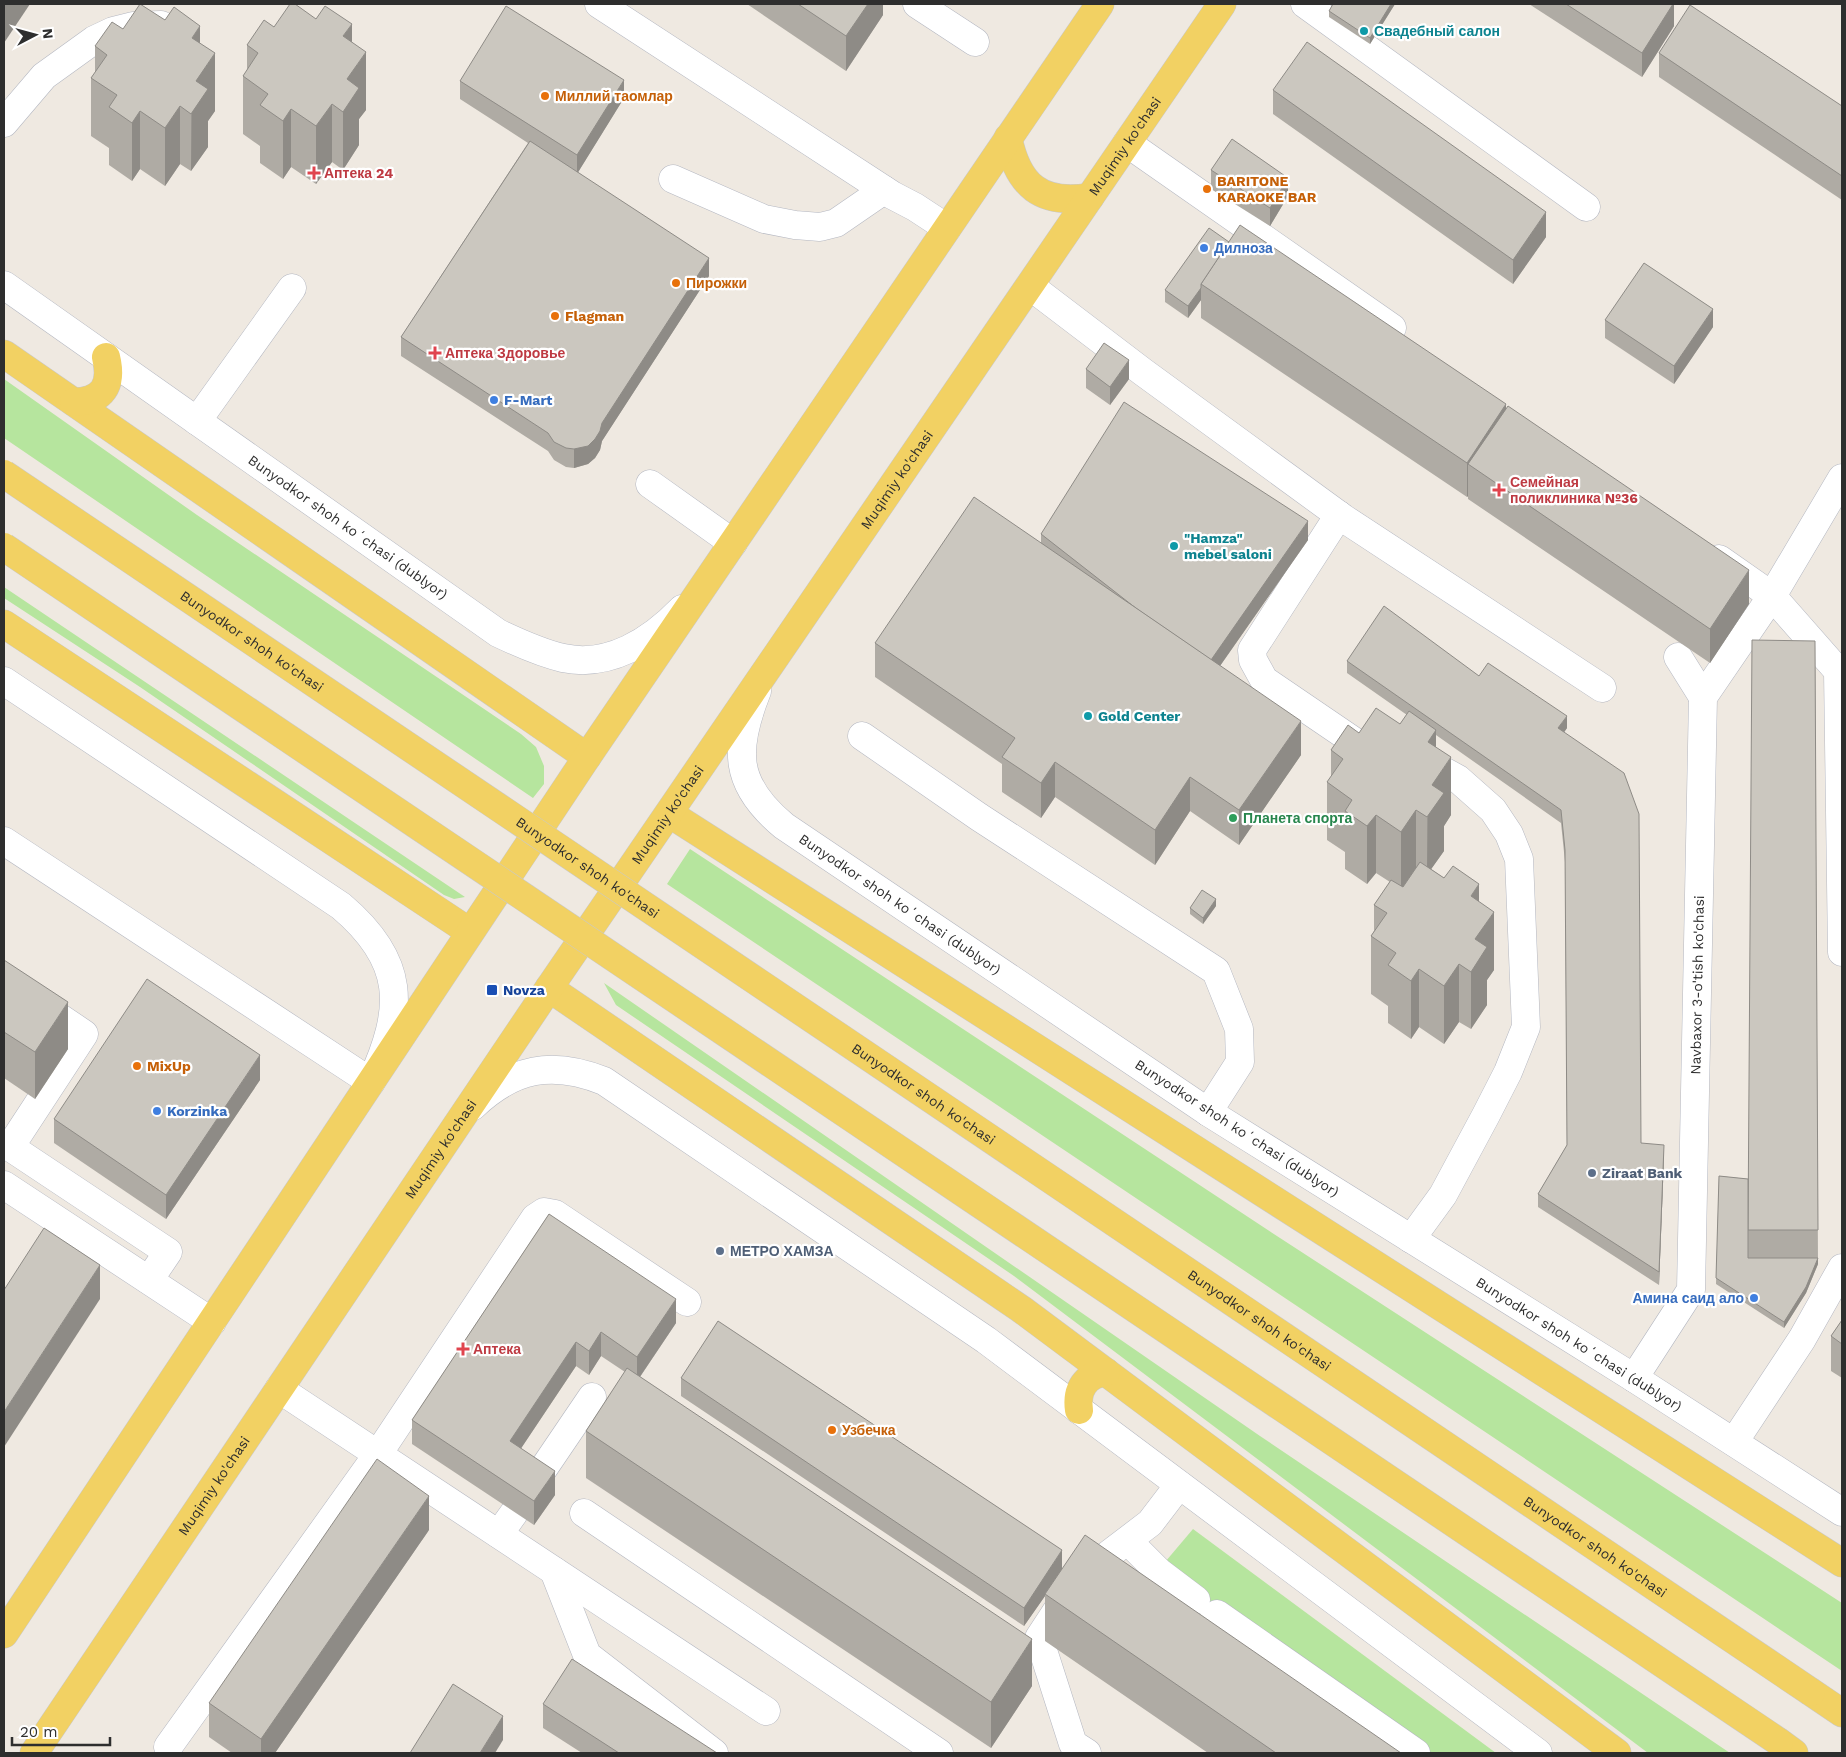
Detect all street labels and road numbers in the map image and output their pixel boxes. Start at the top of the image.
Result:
street label: Muqimiy ko'chasi [1085,94,1164,199]
street label: Muqimiy ko'chasi [857,427,936,532]
street label: Bunyodkor shoh koʻchasi (dublyor) [245,452,451,602]
street label: Bunyodkor shoh ko'chasi [177,587,327,695]
street label: Muqimiy ko'chasi [628,762,707,867]
street label: Bunyodkor shoh ko'chasi [513,814,662,921]
street label: Bunyodkor shoh koʻchasi (dublyor) [796,830,1004,978]
street label: Navbaxor 3-o'tish ko'chasi [1687,895,1707,1075]
street label: Bunyodkor shoh ko'chasi [849,1040,998,1148]
street label: Bunyodkor shoh koʻchasi (dublyor) [1132,1056,1342,1200]
street label: Muqimiy ko'chasi [401,1096,480,1202]
street label: Bunyodkor shoh ko'chasi [1185,1266,1334,1374]
street label: Bunyodkor shoh koʻchasi (dublyor) [1473,1274,1685,1414]
street label: Muqimiy ko'chasi [175,1433,253,1539]
street label: Bunyodkor shoh ko'chasi [1521,1493,1670,1601]

